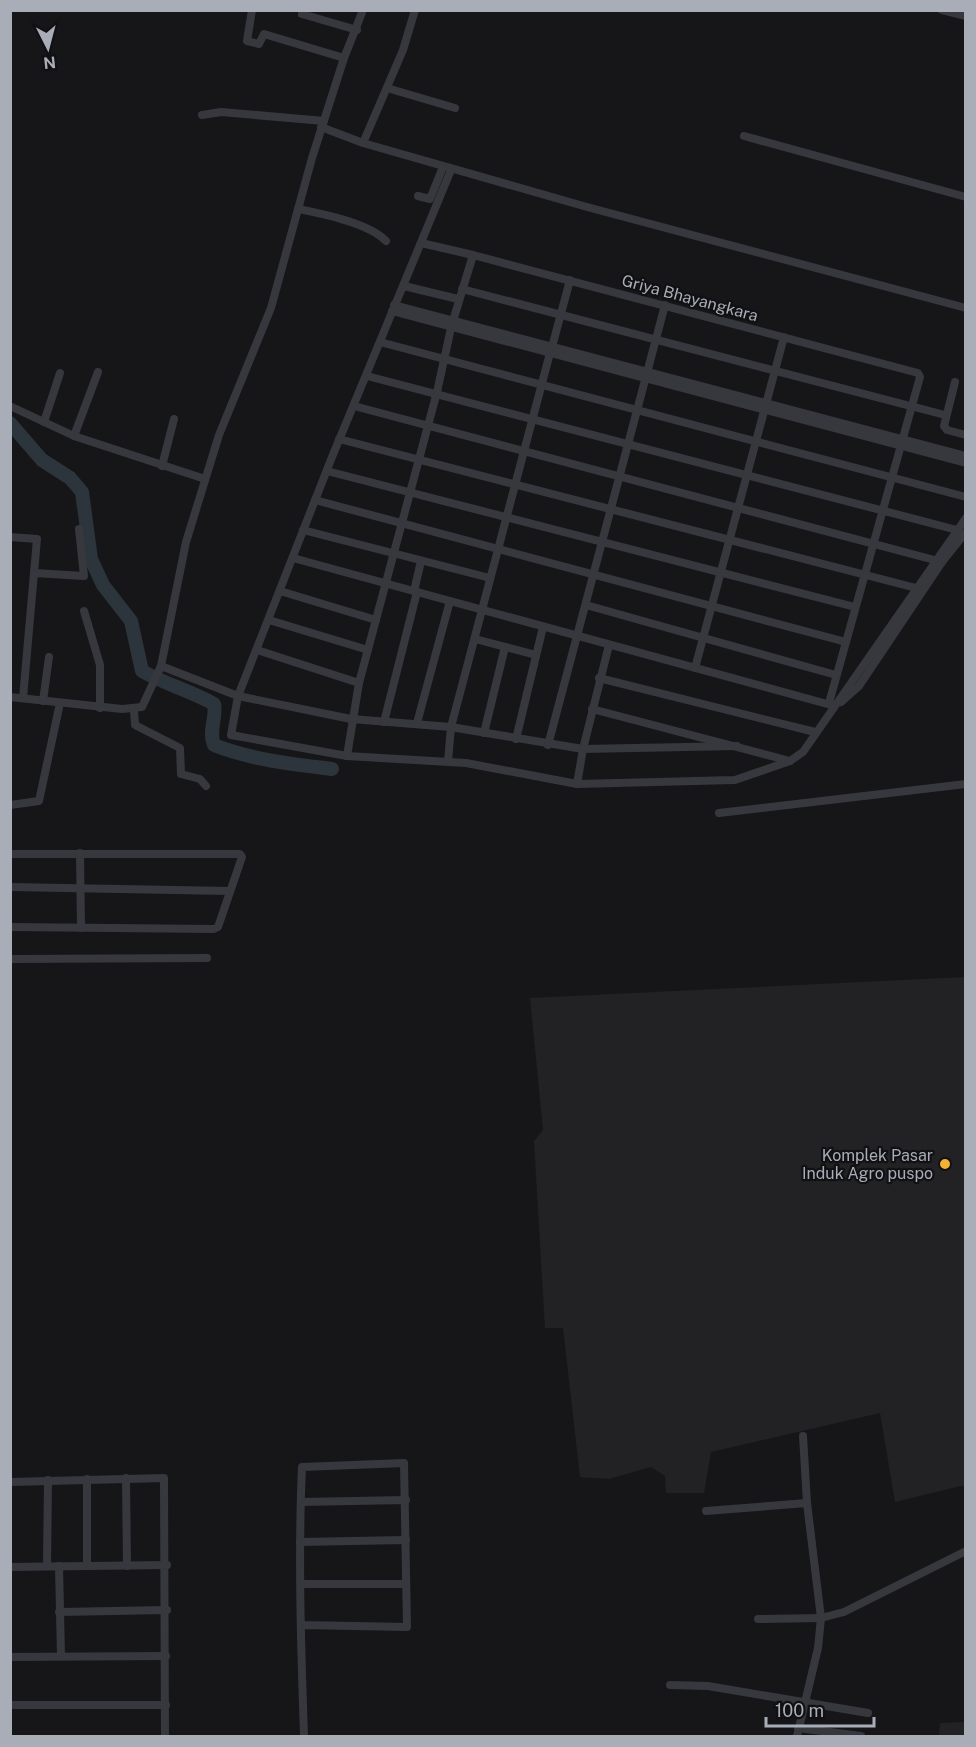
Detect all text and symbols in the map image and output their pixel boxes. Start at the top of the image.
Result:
north arrow [18,18,78,78]
text: N [42,52,57,73]
street label: Griya Bhayangkara [620,271,760,325]
place label: Komplek Pasar Induk Agro puspo [802,1146,933,1183]
marker: Komplek Pasar Induk Agro puspo [938,1157,952,1171]
scale bar [766,1690,874,1728]
text: 100 m [775,1700,824,1721]

